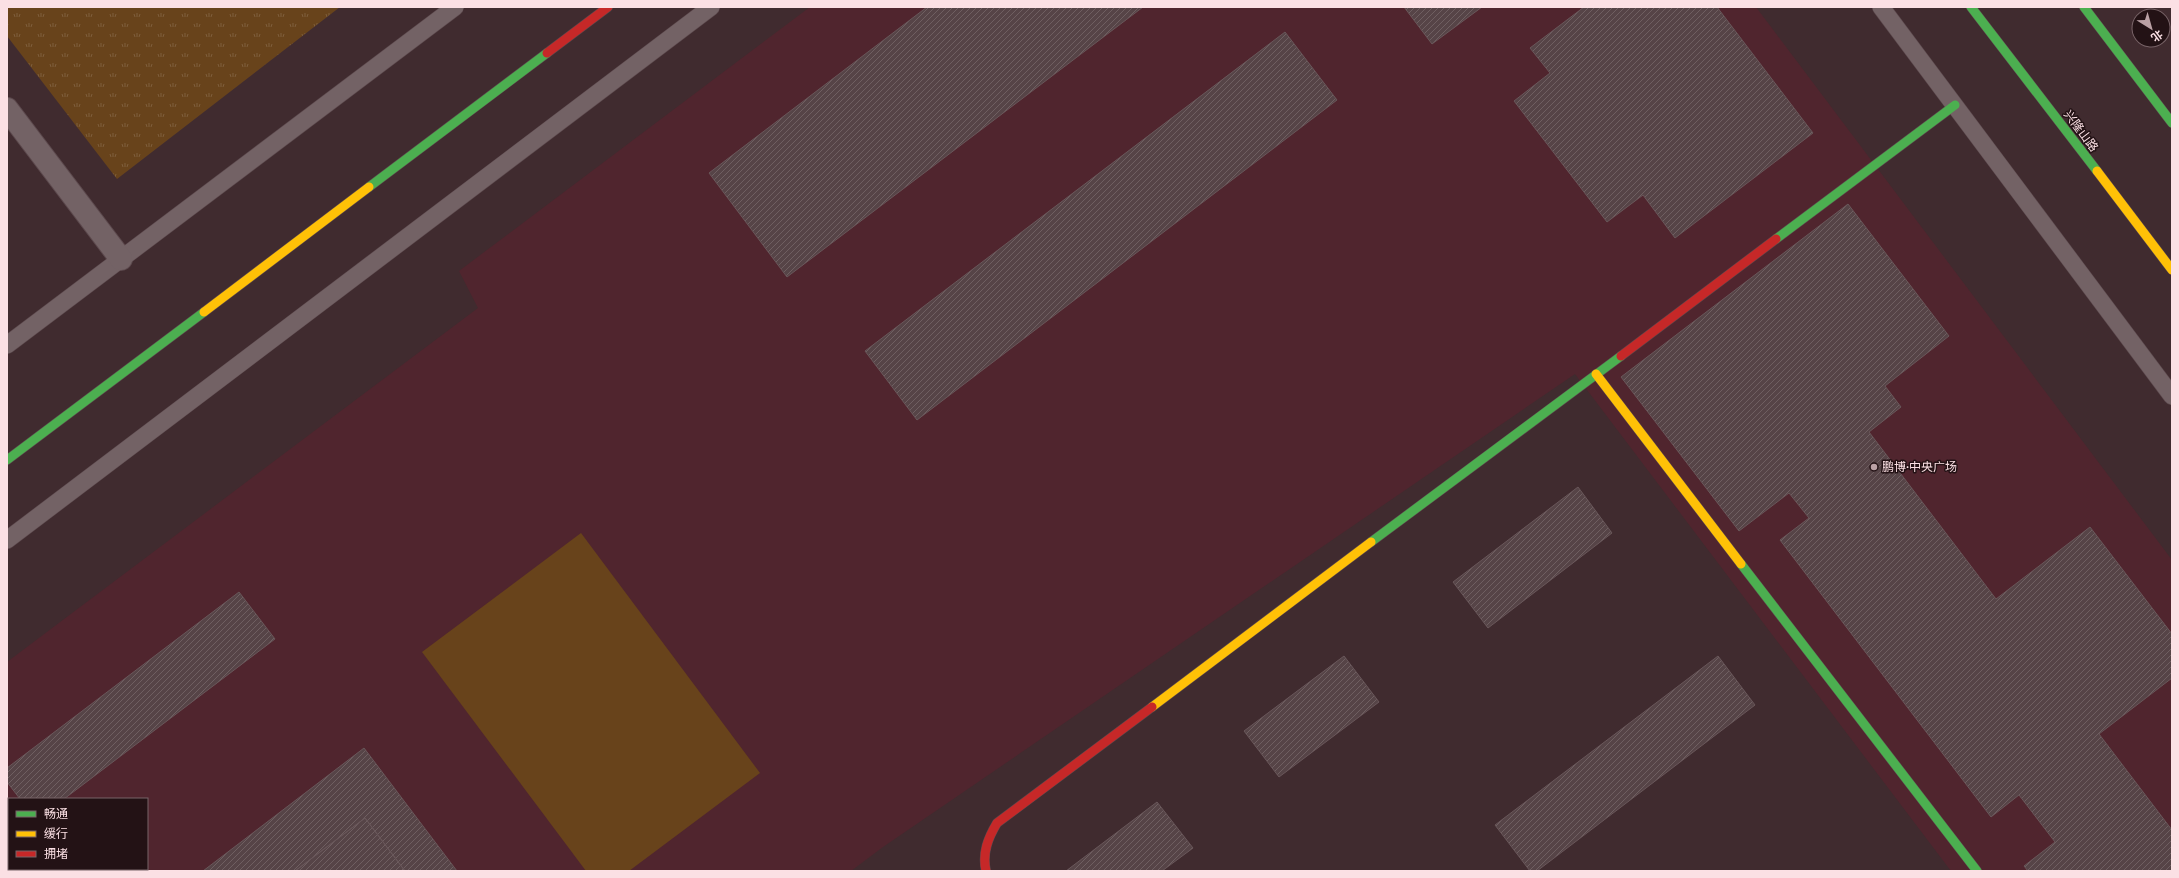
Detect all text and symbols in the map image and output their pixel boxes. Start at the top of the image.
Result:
north arrow [2131,8,2171,48]
text: 北 [2149,28,2166,45]
street label: 兴隆山路 [2061,107,2102,154]
place label: 鹏博·中央广场 [1882,459,1957,474]
marker: 鹏博·中央广场 [1869,462,1879,472]
legend [8,798,148,870]
text: 畅通 [44,806,68,821]
text: 缓行 [44,826,68,841]
text: 拥堵 [44,846,68,861]

